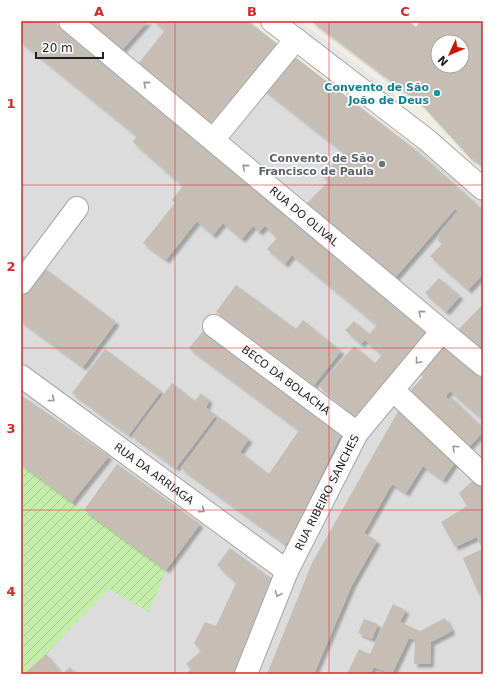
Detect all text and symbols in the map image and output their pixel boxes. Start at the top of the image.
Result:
text: A [94,4,104,19]
text: B [247,4,257,19]
text: C [400,4,410,19]
scale bar [36,34,103,60]
north arrow [430,34,470,74]
text: 20 m [42,41,73,55]
text: N [435,53,451,68]
place label: Convento de São João de Deus [324,81,429,107]
one-way arrow [143,82,150,89]
marker: Convento de São João de Deus [432,88,442,98]
text: 1 [6,96,16,111]
place label: Convento de São Francisco de Paula [258,152,374,178]
marker: Convento de São Francisco de Paula [377,159,387,169]
one-way arrow [243,165,250,172]
street label: RUA DO OLIVAL [267,184,342,249]
text: 2 [6,259,16,274]
one-way arrow [418,311,425,318]
street label: BECO DA BOLACHA [239,343,333,417]
one-way arrow [415,356,422,363]
one-way arrow [48,395,55,402]
text: 3 [6,421,16,436]
street label: RUA RIBEIRO SANCHES [292,432,362,552]
street label: RUA DA ARRIAGA [112,440,197,507]
one-way arrow [452,446,459,453]
one-way arrow [198,505,205,512]
text: 4 [6,584,16,599]
one-way arrow [274,590,282,597]

